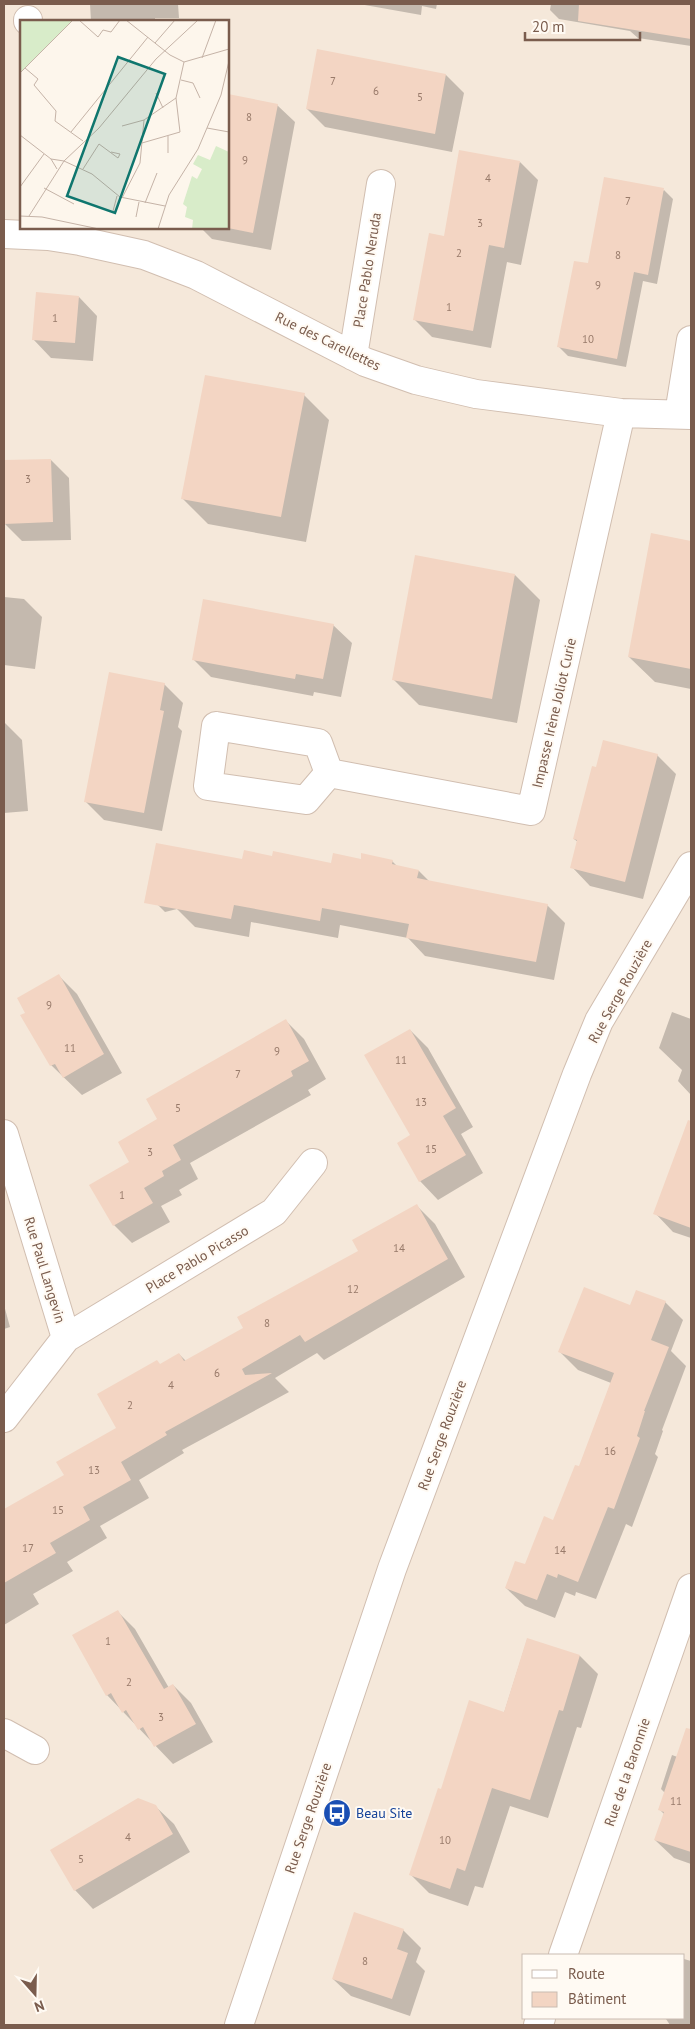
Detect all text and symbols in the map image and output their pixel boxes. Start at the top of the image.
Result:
scale bar [525,10,640,42]
text: 20 m [532,17,565,36]
inset map [20,20,229,229]
house number: 7 [330,74,336,88]
house number: 6 [373,84,379,98]
house number: 5 [417,90,423,104]
house number: 8 [246,110,252,124]
house number: 9 [242,153,248,167]
house number: 4 [485,171,491,185]
house number: 7 [625,194,631,208]
street label: Place Pablo Neruda [349,211,385,329]
house number: 3 [477,216,483,230]
house number: 2 [456,246,462,260]
house number: 8 [615,248,621,262]
house number: 9 [595,278,601,292]
house number: 1 [446,300,452,314]
street label: Rue des Carellettes [272,308,384,374]
house number: 1 [52,311,58,325]
house number: 10 [582,332,594,346]
house number: 3 [25,472,31,486]
street label: Impasse Irène Joliot Curie [528,636,580,790]
street label: Rue Serge Rouzière [584,936,656,1046]
house number: 9 [46,998,52,1012]
house number: 11 [64,1041,76,1055]
house number: 9 [274,1044,280,1058]
house number: 11 [395,1053,407,1067]
house number: 7 [235,1067,241,1081]
house number: 13 [415,1095,427,1109]
house number: 5 [175,1101,181,1115]
house number: 15 [425,1142,437,1156]
house number: 3 [147,1145,153,1159]
house number: 1 [119,1188,125,1202]
street label: Rue Paul Langevin [20,1215,70,1325]
street label: Place Pablo Picasso [142,1221,252,1297]
house number: 14 [393,1241,405,1255]
house number: 12 [347,1282,359,1296]
house number: 8 [264,1316,270,1330]
house number: 6 [214,1366,220,1380]
street label: Rue Serge Rouzière [414,1377,470,1493]
house number: 4 [168,1378,174,1392]
house number: 2 [127,1398,133,1412]
house number: 16 [604,1444,616,1458]
house number: 13 [88,1463,100,1477]
house number: 15 [52,1503,64,1517]
house number: 17 [22,1541,34,1555]
house number: 14 [554,1543,566,1557]
house number: 1 [105,1634,111,1648]
house number: 2 [126,1675,132,1689]
house number: 3 [158,1710,164,1724]
street label: Rue de la Baronnie [600,1716,654,1828]
street label: Rue Serge Rouzière [281,1760,335,1876]
house number: 11 [670,1794,682,1808]
bus stop icon: Beau Site [322,1798,352,1828]
place label: Beau Site [356,1804,412,1822]
house number: 4 [125,1830,131,1844]
house number: 10 [439,1833,451,1847]
house number: 5 [78,1852,84,1866]
house number: 8 [362,1954,368,1968]
legend [522,1954,685,2019]
text: Route [568,1964,605,1983]
north arrow [10,1969,60,2019]
text: Bâtiment [568,1989,626,2008]
text: N [32,1996,47,2016]

